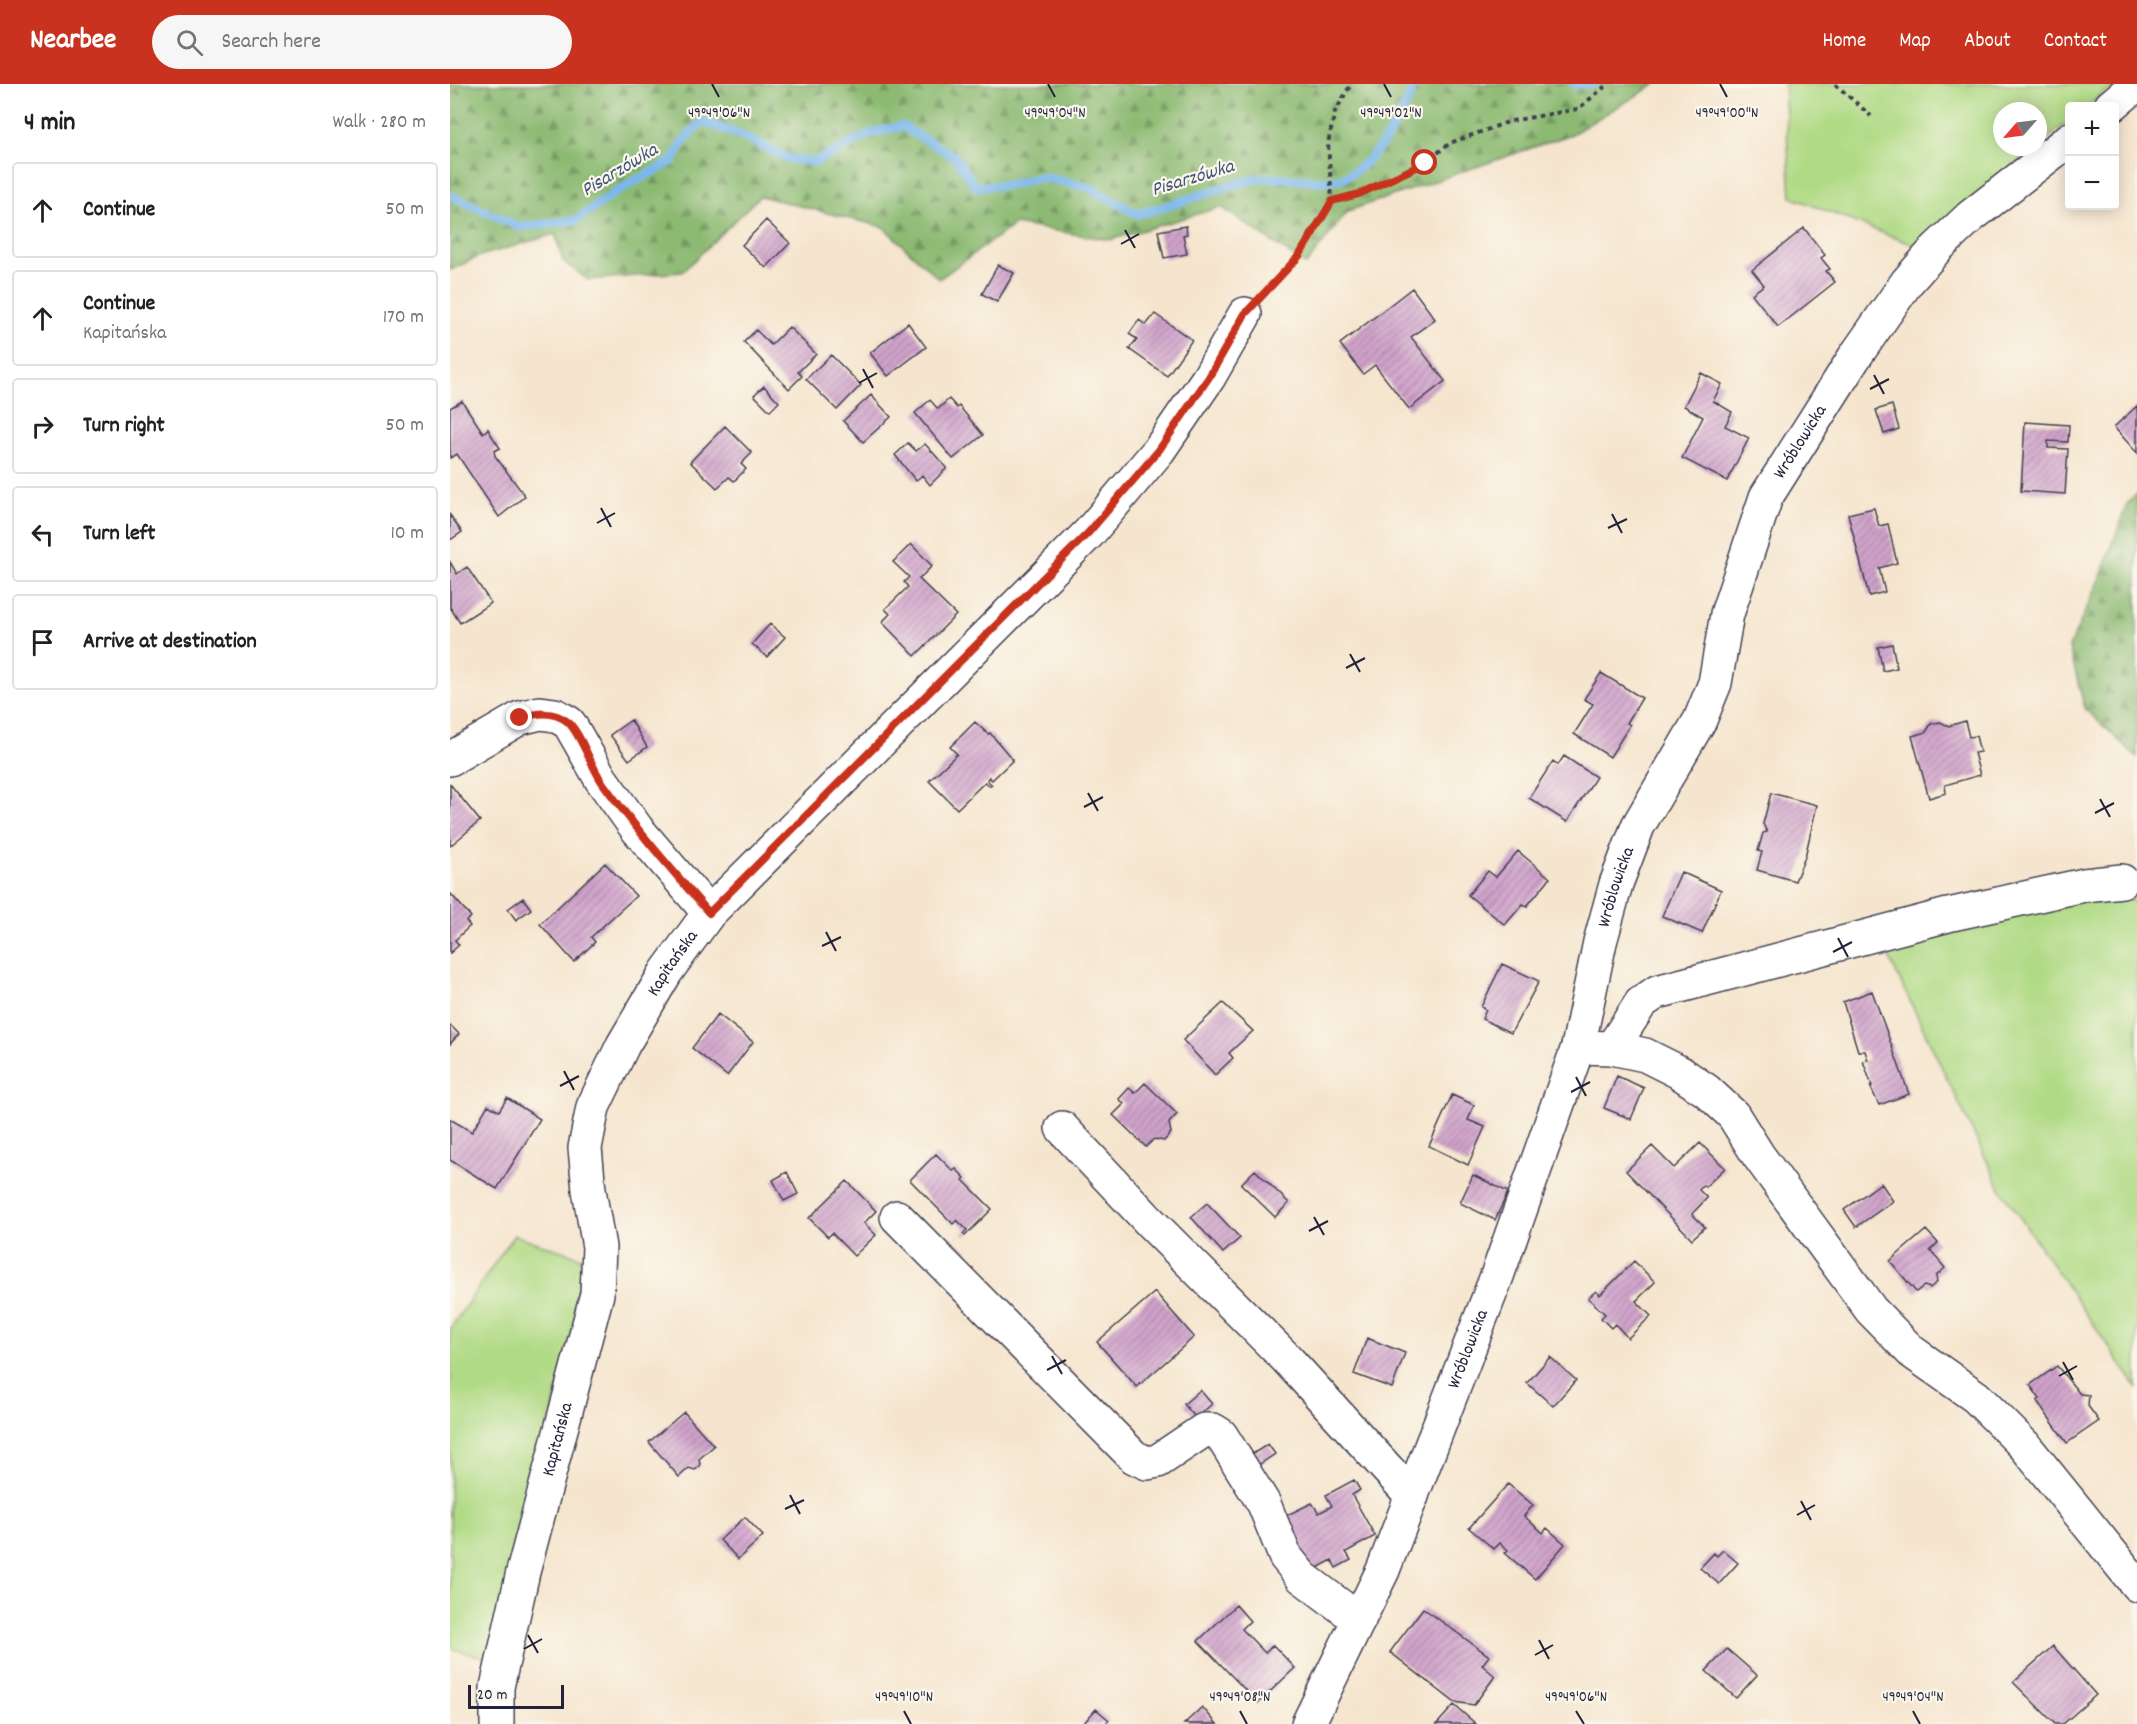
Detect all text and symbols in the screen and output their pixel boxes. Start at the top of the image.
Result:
search box [152,15,572,69]
text: Nearbee [30,22,116,62]
icon: search [173,26,206,59]
text: Search here [221,27,321,58]
text: Home [1822,27,1866,57]
text: Map [1899,27,1931,57]
text: About [1964,27,2011,57]
text: Contact [2044,27,2107,57]
north arrow [1993,102,2047,156]
map controls [2065,102,2119,210]
button: + [2065,102,2119,156]
text: 49°49'06"N [688,103,750,125]
text: 49°49'04"N [1024,103,1086,125]
text: 49°49'02"N [1360,103,1422,125]
text: 49°49'00"N [1695,103,1759,125]
text: 4 min [24,105,75,142]
text: Walk · 280 m [332,109,426,137]
water label: Pisarzówka [576,136,665,205]
route start [1411,149,1437,175]
water label: Pisarzówka [1148,153,1239,205]
button: − [2065,156,2119,210]
icon: ahead [26,194,59,227]
text: Continue [83,195,155,226]
text: 50 m [386,196,424,224]
text: Continue [83,289,155,320]
icon: ahead [26,302,59,335]
text: 170 m [383,304,424,332]
text: Kapitańska [83,320,167,348]
street label: Wróblowicka [1768,400,1834,484]
icon: right [26,410,59,443]
text: Turn right [83,411,165,442]
text: 50 m [386,412,424,440]
icon: left [26,518,59,551]
text: Turn left [83,519,155,550]
text: 10 m [390,520,424,548]
icon: arrive [26,626,59,659]
text: Arrive at destination [83,627,257,658]
route end [506,704,532,730]
street label: Wróblowicka [1592,843,1642,930]
street label: Kapitańska [642,925,705,1001]
street label: Wróblowicka [1442,1306,1495,1393]
street label: Kapitańska [537,1399,580,1479]
scale bar [468,1682,564,1710]
text: 20 m [477,1684,507,1707]
text: 49°49'10"N [875,1687,933,1709]
text: 49°49'08"N [1210,1687,1270,1709]
text: 49°49'06"N [1545,1687,1607,1709]
text: 49°49'04"N [1882,1687,1944,1709]

